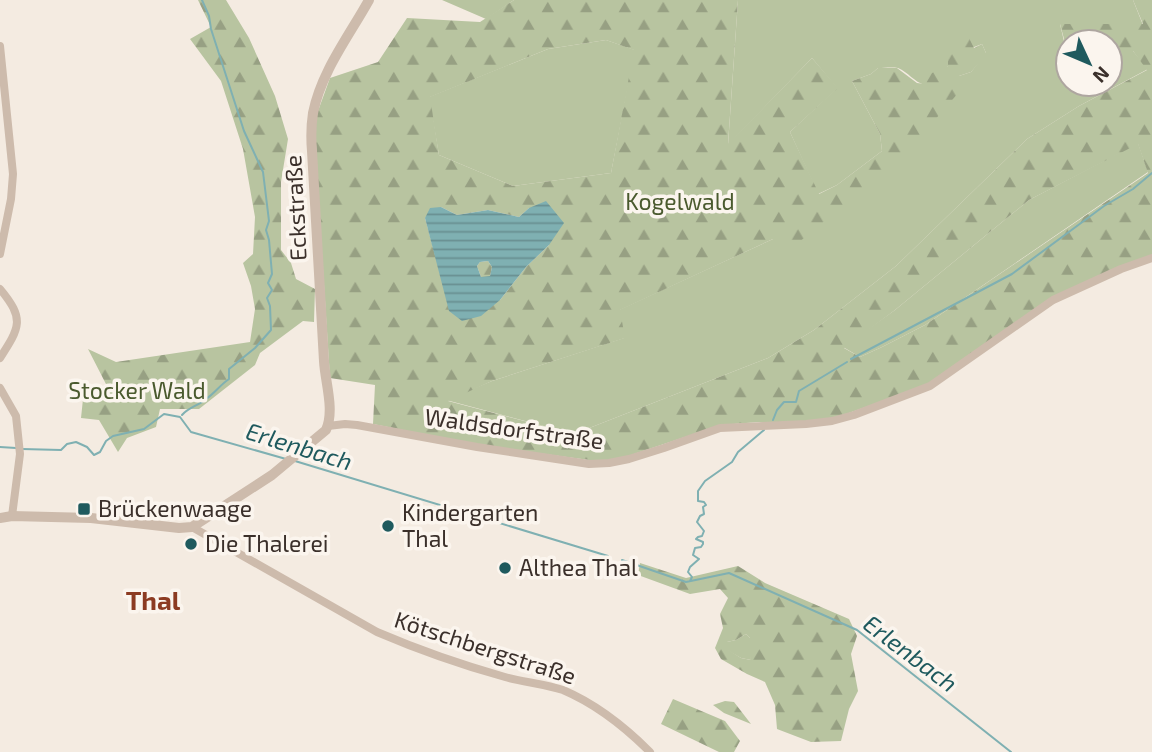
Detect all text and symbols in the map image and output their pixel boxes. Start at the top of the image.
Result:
north arrow [1054,28,1124,98]
text: N [1089,62,1115,88]
street label: Eckstraße [278,154,312,262]
park label: Kogelwald [625,187,735,215]
park label: Stocker Wald [68,376,206,404]
street label: Waldsdorfstraße [423,402,605,454]
water label: Erlenbach [243,416,356,475]
place label: Brückenwaage [98,494,252,522]
place label: Kindergarten Thal [402,498,538,552]
marker: Brückenwaage [76,501,92,517]
marker: Kindergarten Thal [380,518,396,534]
place label: Die Thalerei [205,529,328,557]
marker: Die Thalerei [183,536,199,552]
place label: Althea Thal [519,553,638,581]
marker: Althea Thal [497,560,513,576]
district label: Thal [126,584,181,615]
street label: Kötschbergstraße [391,605,580,690]
water label: Erlenbach [858,608,963,697]

